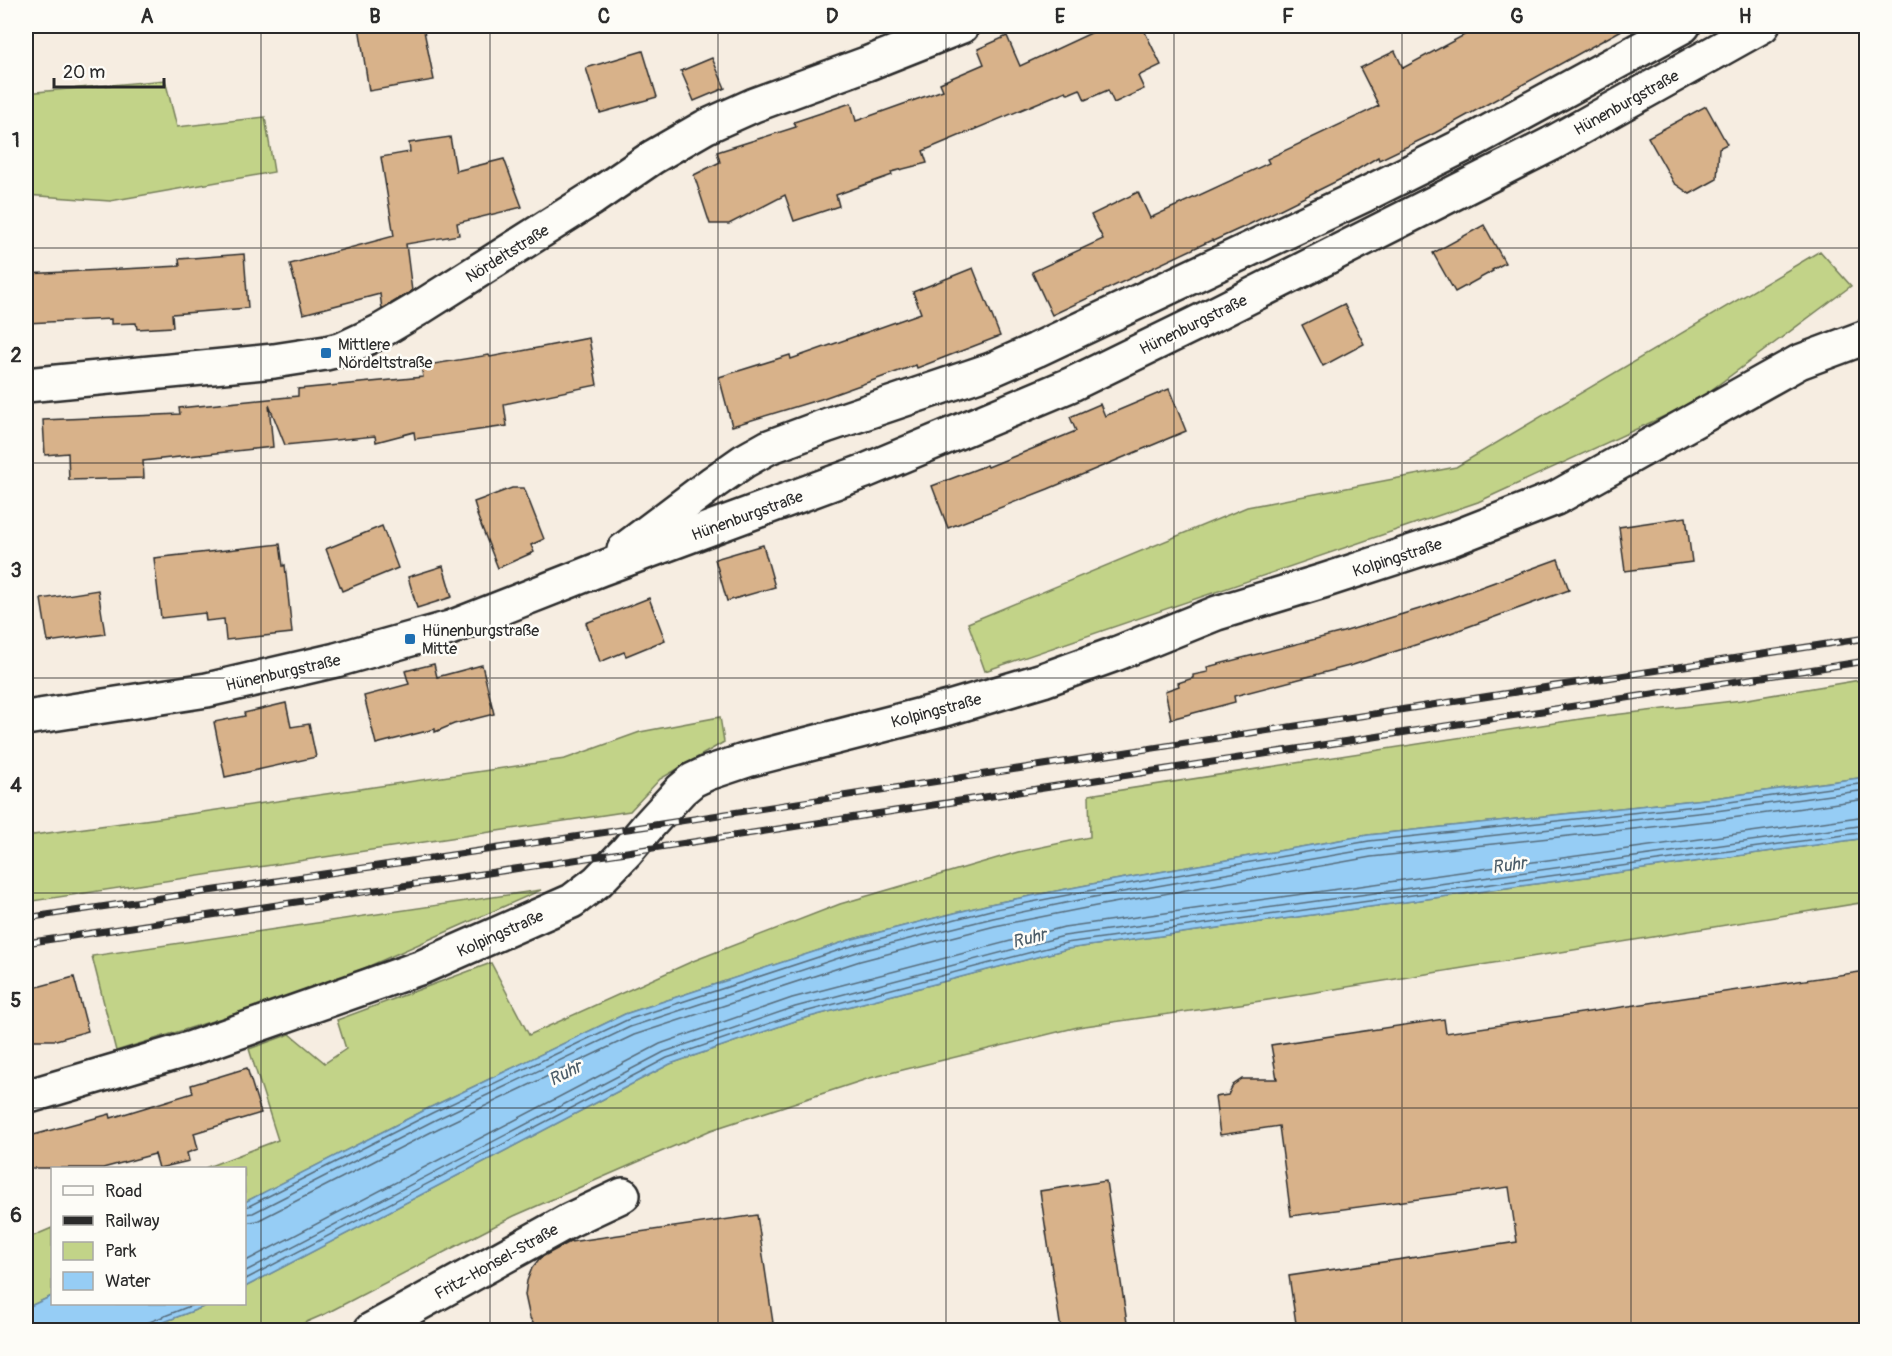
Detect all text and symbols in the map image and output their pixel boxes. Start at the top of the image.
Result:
text: A [141,4,154,29]
text: B [369,4,381,29]
text: C [598,4,610,29]
text: D [826,4,839,29]
text: E [1055,4,1066,29]
text: F [1282,4,1294,29]
text: G [1510,4,1524,29]
text: H [1739,4,1752,29]
scale bar [54,51,164,89]
text: 20 m [63,61,105,84]
street label: Hünenburgstraße [1570,66,1683,140]
text: 1 [12,128,20,153]
street label: Nördeltstraße [462,220,553,287]
street label: Hünenburgstraße [1136,290,1251,360]
place label: Mittlere Nördeltstraße [338,335,433,373]
text: 2 [10,343,22,368]
marker: Mittlere Nördeltstraße [319,346,333,360]
street label: Hünenburgstraße [689,486,806,545]
street label: Kolpingstraße [1350,534,1445,582]
text: 3 [10,558,22,583]
place label: Hünenburgstraße Mitte [422,621,539,659]
marker: Hünenburgstraße Mitte [403,632,417,646]
street label: Hünenburgstraße [224,650,343,696]
street label: Kolpingstraße [889,689,984,733]
text: 4 [10,773,22,798]
water label: Ruhr [1490,851,1530,879]
street label: Kolpingstraße [454,906,547,962]
water label: Ruhr [1010,923,1051,954]
text: 5 [11,988,22,1013]
water label: Ruhr [545,1054,588,1091]
legend [51,1167,246,1305]
text: Road [105,1180,142,1203]
text: 6 [10,1203,22,1228]
text: Railway [105,1210,160,1233]
street label: Fritz-Honsel-Straße [431,1220,562,1304]
text: Park [105,1240,137,1263]
text: Water [105,1270,151,1293]

